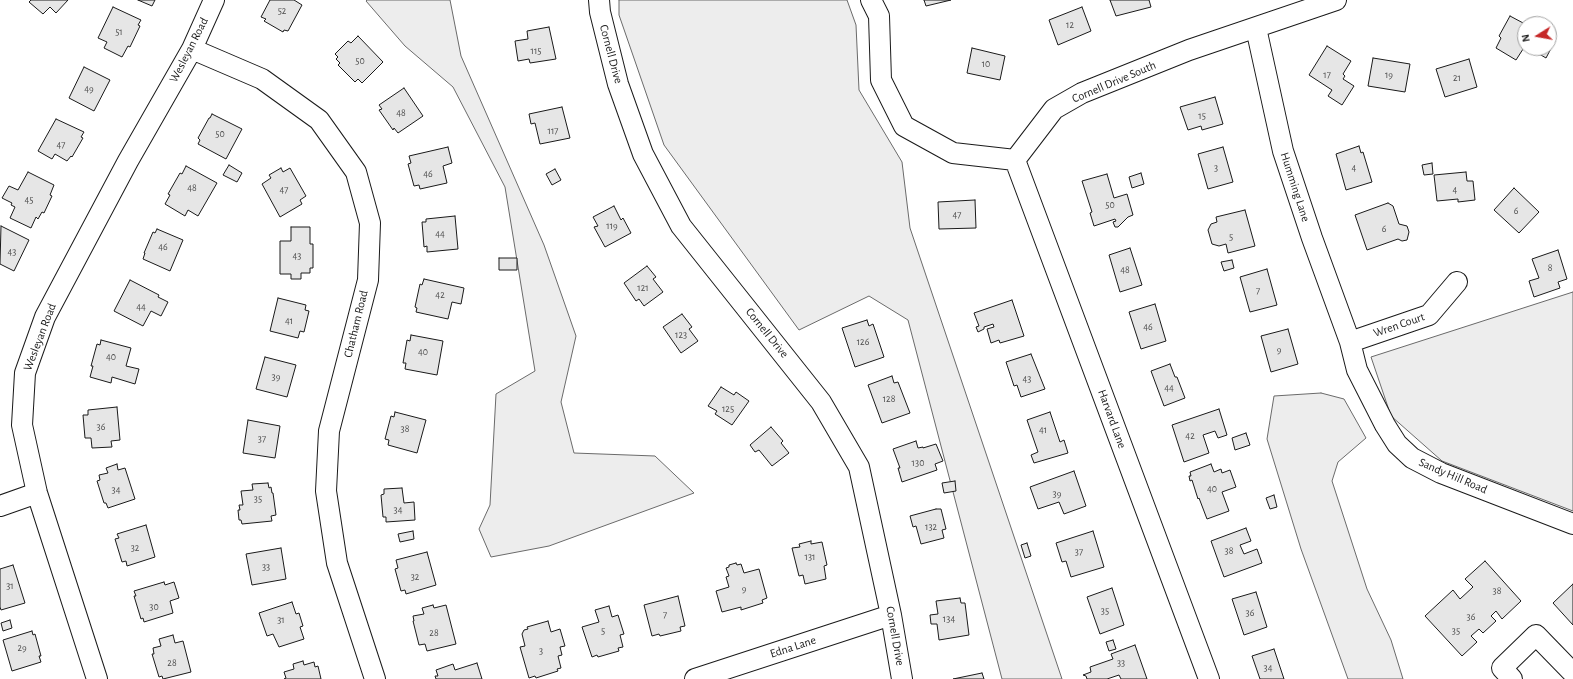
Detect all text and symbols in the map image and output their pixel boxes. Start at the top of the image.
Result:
house number: 52 [278,5,286,17]
street label: Wesleyan Road [166,15,212,85]
north arrow [1517,16,1557,56]
house number: 12 [1066,19,1074,31]
street label: Cornell Drive [596,23,626,85]
house number: 51 [115,26,123,38]
text: N [1520,33,1532,43]
house number: 115 [530,45,542,57]
house number: 50 [355,55,365,67]
house number: 10 [982,58,990,70]
street label: Cornell Drive South [1070,58,1158,106]
house number: 17 [1323,69,1331,81]
house number: 19 [1385,69,1393,81]
house number: 21 [1453,72,1461,84]
house number: 49 [84,83,94,95]
house number: 48 [396,107,406,119]
house number: 15 [1198,110,1206,122]
house number: 117 [547,125,559,137]
house number: 50 [215,128,225,140]
house number: 47 [57,139,65,151]
street label: Humming Lane [1277,150,1313,224]
house number: 3 [1214,162,1218,174]
house number: 4 [1352,162,1356,174]
house number: 46 [423,168,433,180]
house number: 48 [187,182,197,194]
house number: 47 [280,184,288,196]
house number: 4 [1453,184,1457,196]
house number: 45 [25,194,33,206]
house number: 50 [1105,199,1115,211]
house number: 6 [1514,205,1518,217]
house number: 47 [953,209,961,221]
house number: 119 [606,220,618,232]
house number: 6 [1382,223,1386,235]
house number: 44 [435,228,445,240]
house number: 5 [1229,231,1233,243]
house number: 46 [158,241,168,253]
house number: 43 [8,246,16,258]
house number: 43 [293,250,301,262]
house number: 8 [1548,262,1552,274]
house number: 48 [1120,264,1130,276]
house number: 121 [637,282,649,294]
house number: 7 [1256,285,1260,297]
street label: Chatham Road [341,289,371,359]
house number: 42 [435,289,445,301]
street label: Wesleyan Road [21,301,59,373]
house number: 44 [136,301,146,313]
street label: Cornell Drive [742,305,792,361]
street label: Wren Court [1371,310,1427,340]
house number: 41 [285,315,293,327]
house number: 46 [1143,321,1153,333]
house number: 123 [675,329,687,341]
house number: 126 [857,336,869,348]
house number: 9 [1277,344,1281,356]
house number: 40 [418,346,428,358]
house number: 40 [106,351,116,363]
house number: 39 [272,371,280,383]
house number: 43 [1023,373,1031,385]
house number: 44 [1164,382,1174,394]
street label: Harvard Lane [1095,387,1129,451]
house number: 128 [883,393,895,405]
house number: 125 [722,403,734,415]
house number: 36 [97,421,105,433]
house number: 38 [401,423,409,435]
house number: 41 [1039,424,1047,436]
house number: 42 [1185,430,1195,442]
house number: 37 [258,433,266,445]
street label: Sandy Hill Road [1416,455,1490,497]
house number: 130 [912,457,924,469]
house number: 40 [1207,483,1217,495]
house number: 34 [112,484,120,496]
house number: 39 [1053,488,1061,500]
house number: 35 [254,493,262,505]
house number: 34 [394,504,402,516]
house number: 132 [925,521,937,533]
house number: 32 [131,542,139,554]
house number: 38 [1225,545,1233,557]
house number: 37 [1075,546,1083,558]
house number: 131 [805,551,815,563]
house number: 33 [262,561,270,573]
house number: 32 [411,571,419,583]
house number: 31 [6,580,14,592]
house number: 9 [742,583,746,595]
house number: 38 [1493,585,1501,597]
house number: 30 [149,601,159,613]
street label: Cornell Drive [883,605,907,667]
house number: 35 [1101,605,1109,617]
house number: 36 [1246,607,1254,619]
house number: 7 [663,609,667,621]
house number: 36 [1467,611,1475,623]
house number: 134 [943,613,955,625]
house number: 31 [277,614,285,626]
house number: 5 [601,625,605,637]
house number: 35 [1452,625,1460,637]
house number: 28 [429,627,439,639]
street label: Edna Lane [768,633,818,661]
house number: 29 [17,642,27,654]
house number: 3 [539,645,543,657]
house number: 28 [167,657,177,669]
house number: 33 [1117,657,1125,669]
house number: 34 [1264,662,1272,674]

